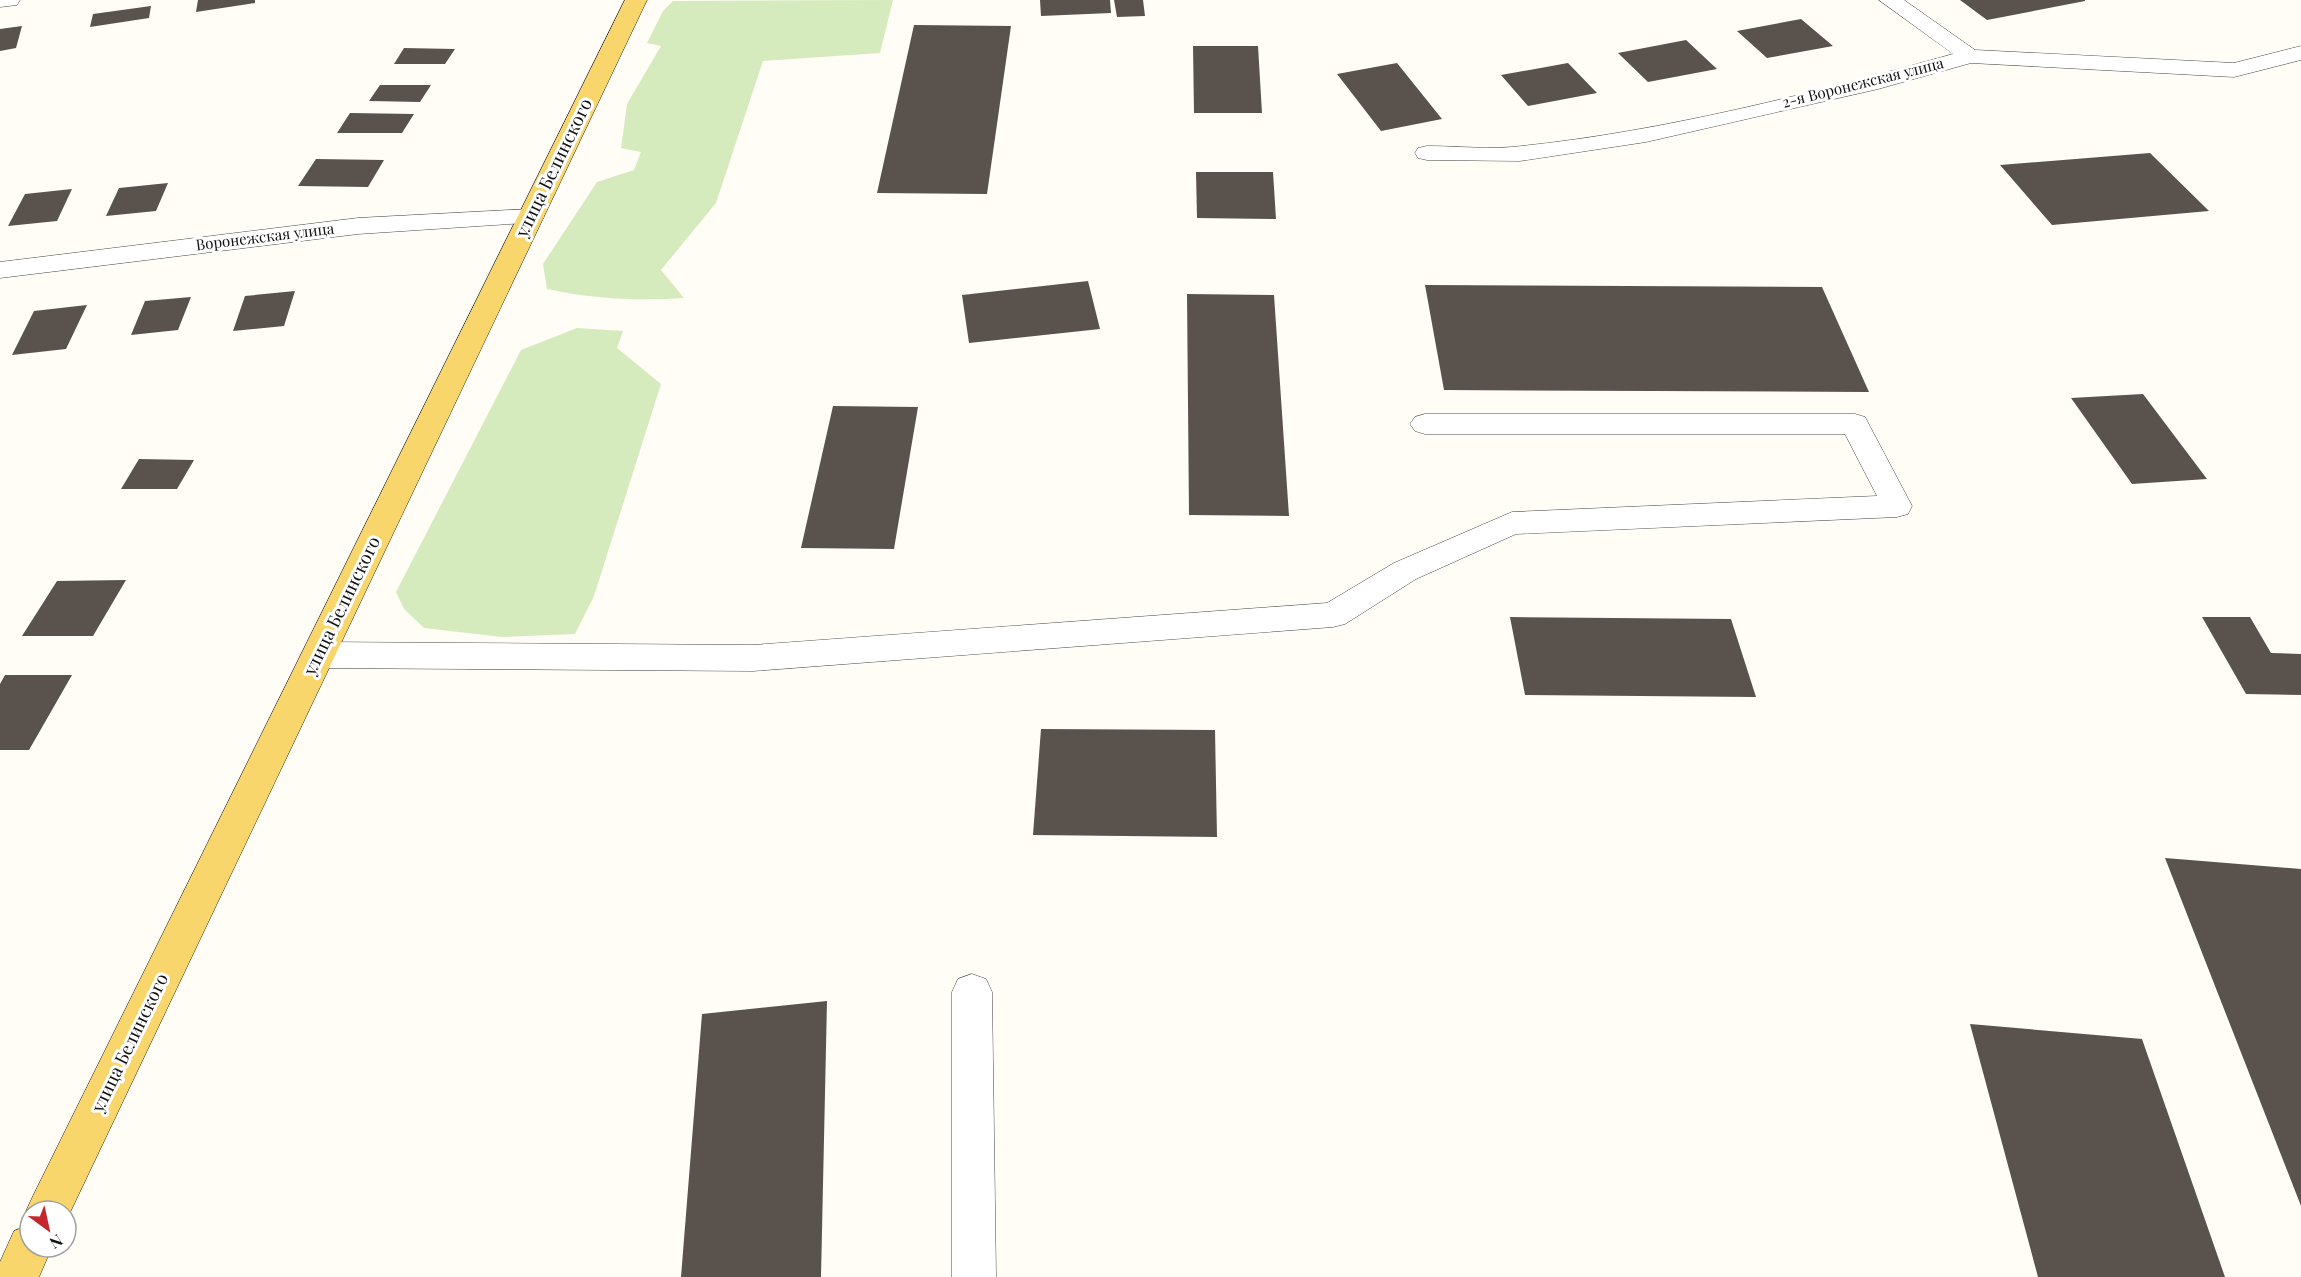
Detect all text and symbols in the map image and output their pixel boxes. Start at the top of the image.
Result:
street label: 2-я Воронежская улица [1780,52,1946,112]
street label: улица Белинского [509,94,597,242]
street label: Воронежская улица [195,218,336,254]
street label: улица Белинского [297,532,385,680]
street label: улица Белинского [85,969,173,1117]
north arrow [18,1199,78,1259]
text: N [46,1230,67,1254]

